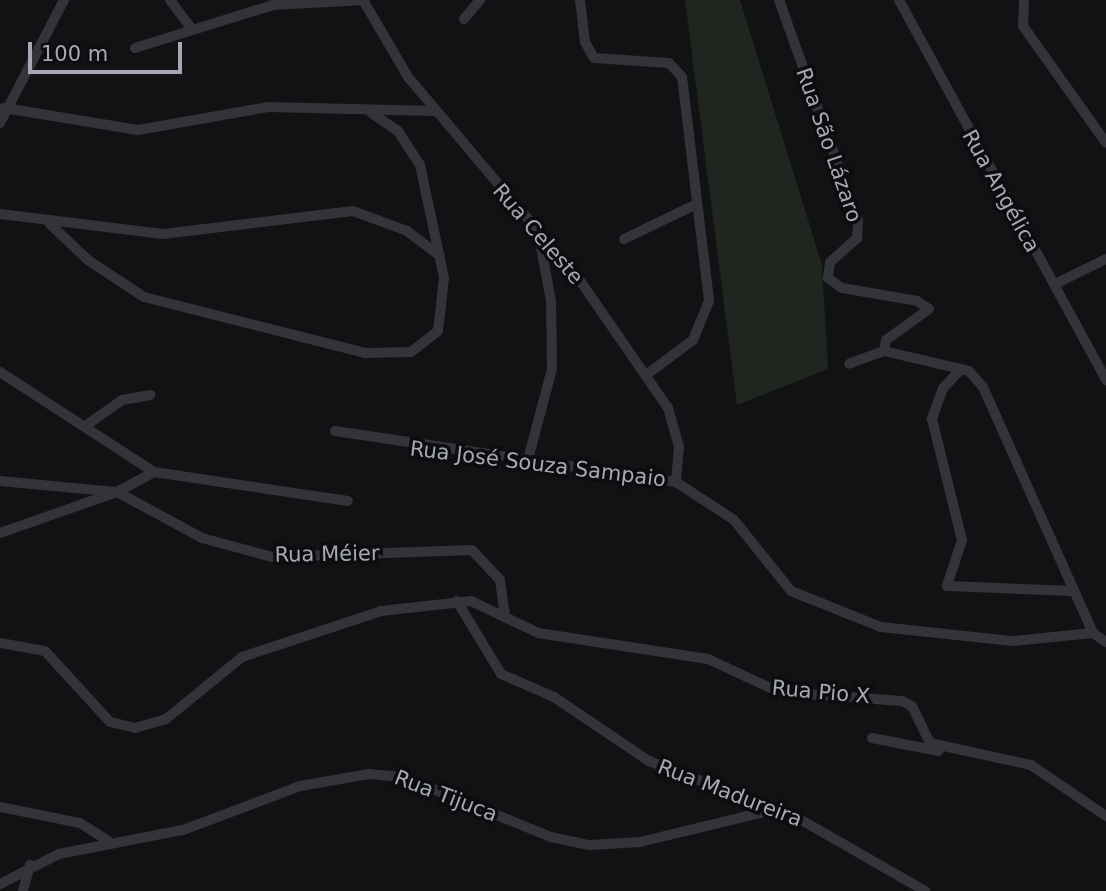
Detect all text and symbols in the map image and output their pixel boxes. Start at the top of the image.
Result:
scale bar [32,28,186,72]
text: 100 m [41,42,108,66]
street label: Rua São Lázaro [791,64,867,226]
street label: Rua Angélica [957,125,1045,257]
street label: Rua Celeste [488,179,588,289]
street label: Rua José Souza Sampaio [409,436,667,492]
street label: Rua Méier [274,540,380,568]
street label: Rua Pio X [771,675,871,709]
street label: Rua Madureira [654,754,806,832]
street label: Rua Tijuca [391,765,501,827]

